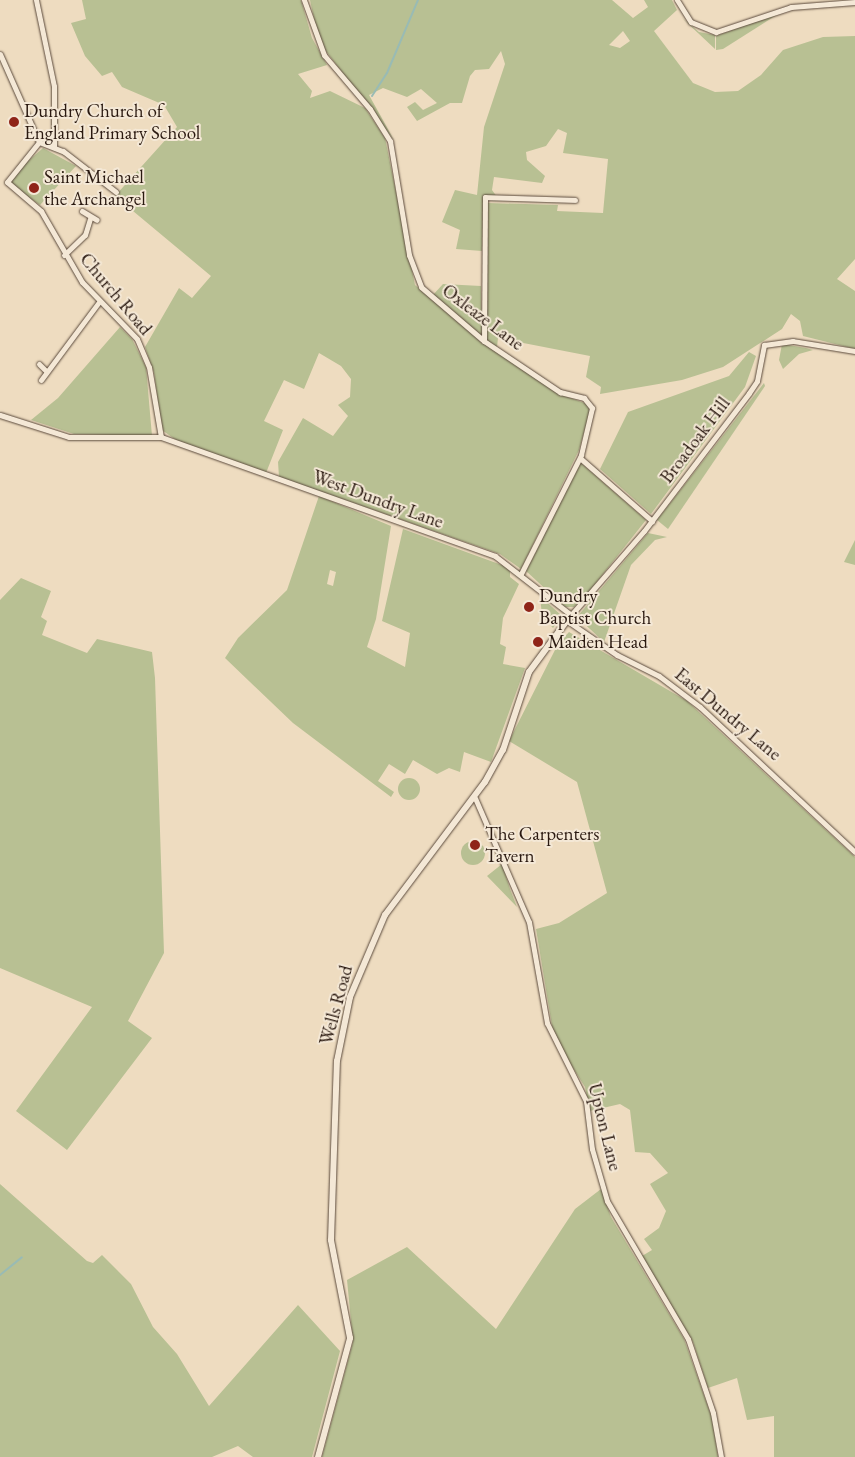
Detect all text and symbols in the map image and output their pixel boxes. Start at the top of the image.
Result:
place label: Dundry Church of England Primary School [24,100,200,144]
marker: Dundry Church of England Primary School [8,116,20,128]
place label: Saint Michael the Archangel [44,166,146,210]
marker: Saint Michael the Archangel [28,182,40,194]
street label: Church Road [75,248,157,340]
street label: Oxleaze Lane [438,279,528,355]
street label: Broadoak Hill [655,392,735,488]
street label: West Dundry Lane [310,465,446,533]
place label: Dundry Baptist Church [539,585,651,629]
marker: Dundry Baptist Church [523,601,535,613]
place label: Maiden Head [548,631,648,653]
marker: Maiden Head [532,636,544,648]
street label: East Dundry Lane [670,663,786,765]
place label: The Carpenters Tavern [485,823,599,867]
marker: The Carpenters Tavern [469,839,481,851]
street label: Wells Road [314,963,358,1047]
street label: Upton Lane [583,1081,627,1173]

